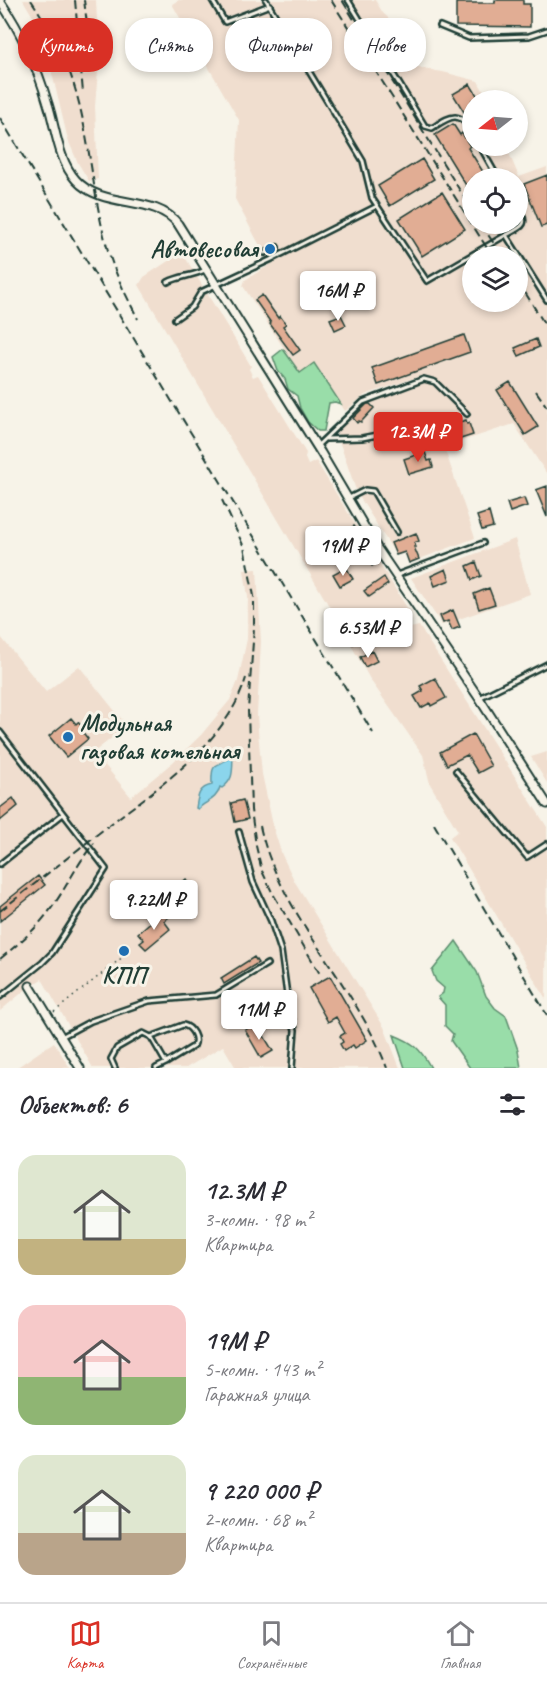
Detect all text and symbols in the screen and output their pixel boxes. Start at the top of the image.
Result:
chip: Купить [18,18,113,72]
chip: Снять [125,18,213,72]
chip: Фильтры [225,18,332,72]
chip: Новое [344,18,426,72]
north arrow [462,90,528,156]
map controls [462,90,528,312]
button: locate [462,168,528,234]
place label: Автовесовая [150,234,259,264]
marker: Автовесовая [263,242,277,256]
button: layers [462,246,528,312]
pin: 16M ₽ [296,271,380,322]
text: 16M ₽ [314,278,362,303]
pin: 12.3M ₽ [363,412,473,463]
text: 12.3M ₽ [388,419,448,444]
pin: 19M ₽ [301,526,385,577]
text: 19M ₽ [319,533,367,558]
pin: 6.53M ₽ [313,608,423,659]
text: 6.53M ₽ [338,615,398,640]
place label: Модульная газовая котельная [80,708,241,767]
marker: Модульная газовая котельная [61,730,75,744]
pin: 9.22M ₽ [99,880,209,931]
text: 9.22M ₽ [124,887,184,912]
marker: КПП [117,944,131,958]
place label: КПП [102,960,150,990]
pin: 11M ₽ [217,990,301,1041]
text: 11M ₽ [235,997,283,1022]
text: Объектов: 6 [18,1088,127,1121]
icon: filters [496,1088,529,1121]
text: 12.3M ₽ [204,1174,283,1207]
icon: home [66,1179,138,1251]
text: 3-комн. · 98 m² [204,1207,312,1232]
text: Квартира [204,1232,272,1257]
text: 19M ₽ [204,1324,266,1357]
icon: home [66,1329,138,1401]
text: 5-комн. · 143 m² [204,1357,321,1382]
text: Гаражная улица [204,1382,309,1407]
text: 9 220 000 ₽ [204,1474,318,1507]
icon: home [66,1479,138,1551]
text: 2-комн. · 68 m² [204,1507,312,1532]
text: Квартира [204,1532,272,1557]
tab: Карта [67,1617,103,1673]
tab: Сохранённые [237,1617,306,1673]
tab: Главная [440,1617,480,1673]

